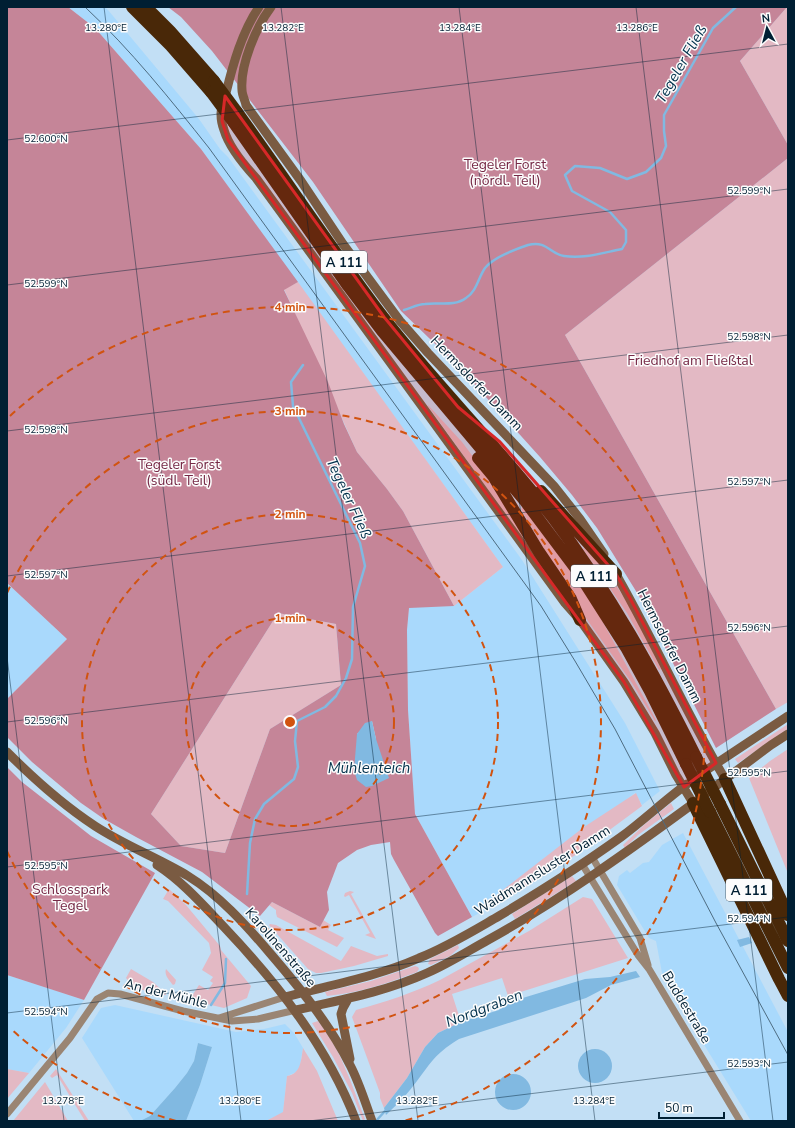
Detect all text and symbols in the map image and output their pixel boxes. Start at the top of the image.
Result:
north arrow [747,8,787,48]
text: N [761,11,771,27]
text: 13.280°E [85,21,127,35]
text: 13.282°E [262,21,304,35]
text: 13.284°E [439,21,481,35]
text: 13.286°E [616,21,658,35]
water label: Tegeler Fließ [650,21,712,107]
text: 52.600°N [24,132,68,146]
park label: Tegeler Forst (nördl. Teil) [464,155,546,190]
text: 52.599°N [727,184,771,198]
road number: A 111 [321,251,367,273]
text: 52.599°N [24,277,68,291]
text: 4 min [274,299,306,315]
text: 52.598°N [727,330,771,344]
street label: Hermsdorfer Damm [426,332,527,435]
park label: Friedhof am Fließtal [627,351,754,370]
text: 3 min [274,403,306,419]
text: 52.598°N [24,423,68,437]
water label: Tegeler Fließ [321,454,377,542]
park label: Tegeler Forst (südl. Teil) [138,455,220,490]
text: 52.597°N [727,475,771,489]
text: 2 min [274,506,306,522]
road number: A 111 [571,565,617,587]
text: 52.597°N [24,568,68,582]
street label: Hermsdorfer Damm [633,586,706,706]
text: 1 min [274,610,306,626]
text: 52.596°N [727,621,771,635]
text: 52.596°N [24,714,68,728]
centre of rings [283,715,297,729]
water label: Mühlenteich [328,758,410,778]
text: 52.595°N [727,766,771,780]
street label: Waidmannsluster Damm [471,821,614,920]
text: 52.595°N [24,859,68,873]
road number: A 111 [726,879,772,901]
park label: Schlosspark Tegel [32,880,109,915]
street label: Karolinenstraße [241,904,320,991]
text: 52.594°N [727,912,771,926]
street label: Buddestraße [658,968,716,1047]
street label: An der Mühle [122,974,210,1013]
water label: Nordgraben [443,984,525,1032]
text: 52.594°N [24,1005,68,1019]
text: 52.593°N [727,1057,771,1071]
text: 13.278°E [42,1094,84,1108]
text: 13.280°E [219,1094,261,1108]
text: 13.282°E [396,1094,438,1108]
text: 13.284°E [573,1094,615,1108]
scale bar [659,1094,724,1120]
text: 50 m [665,1100,693,1116]

